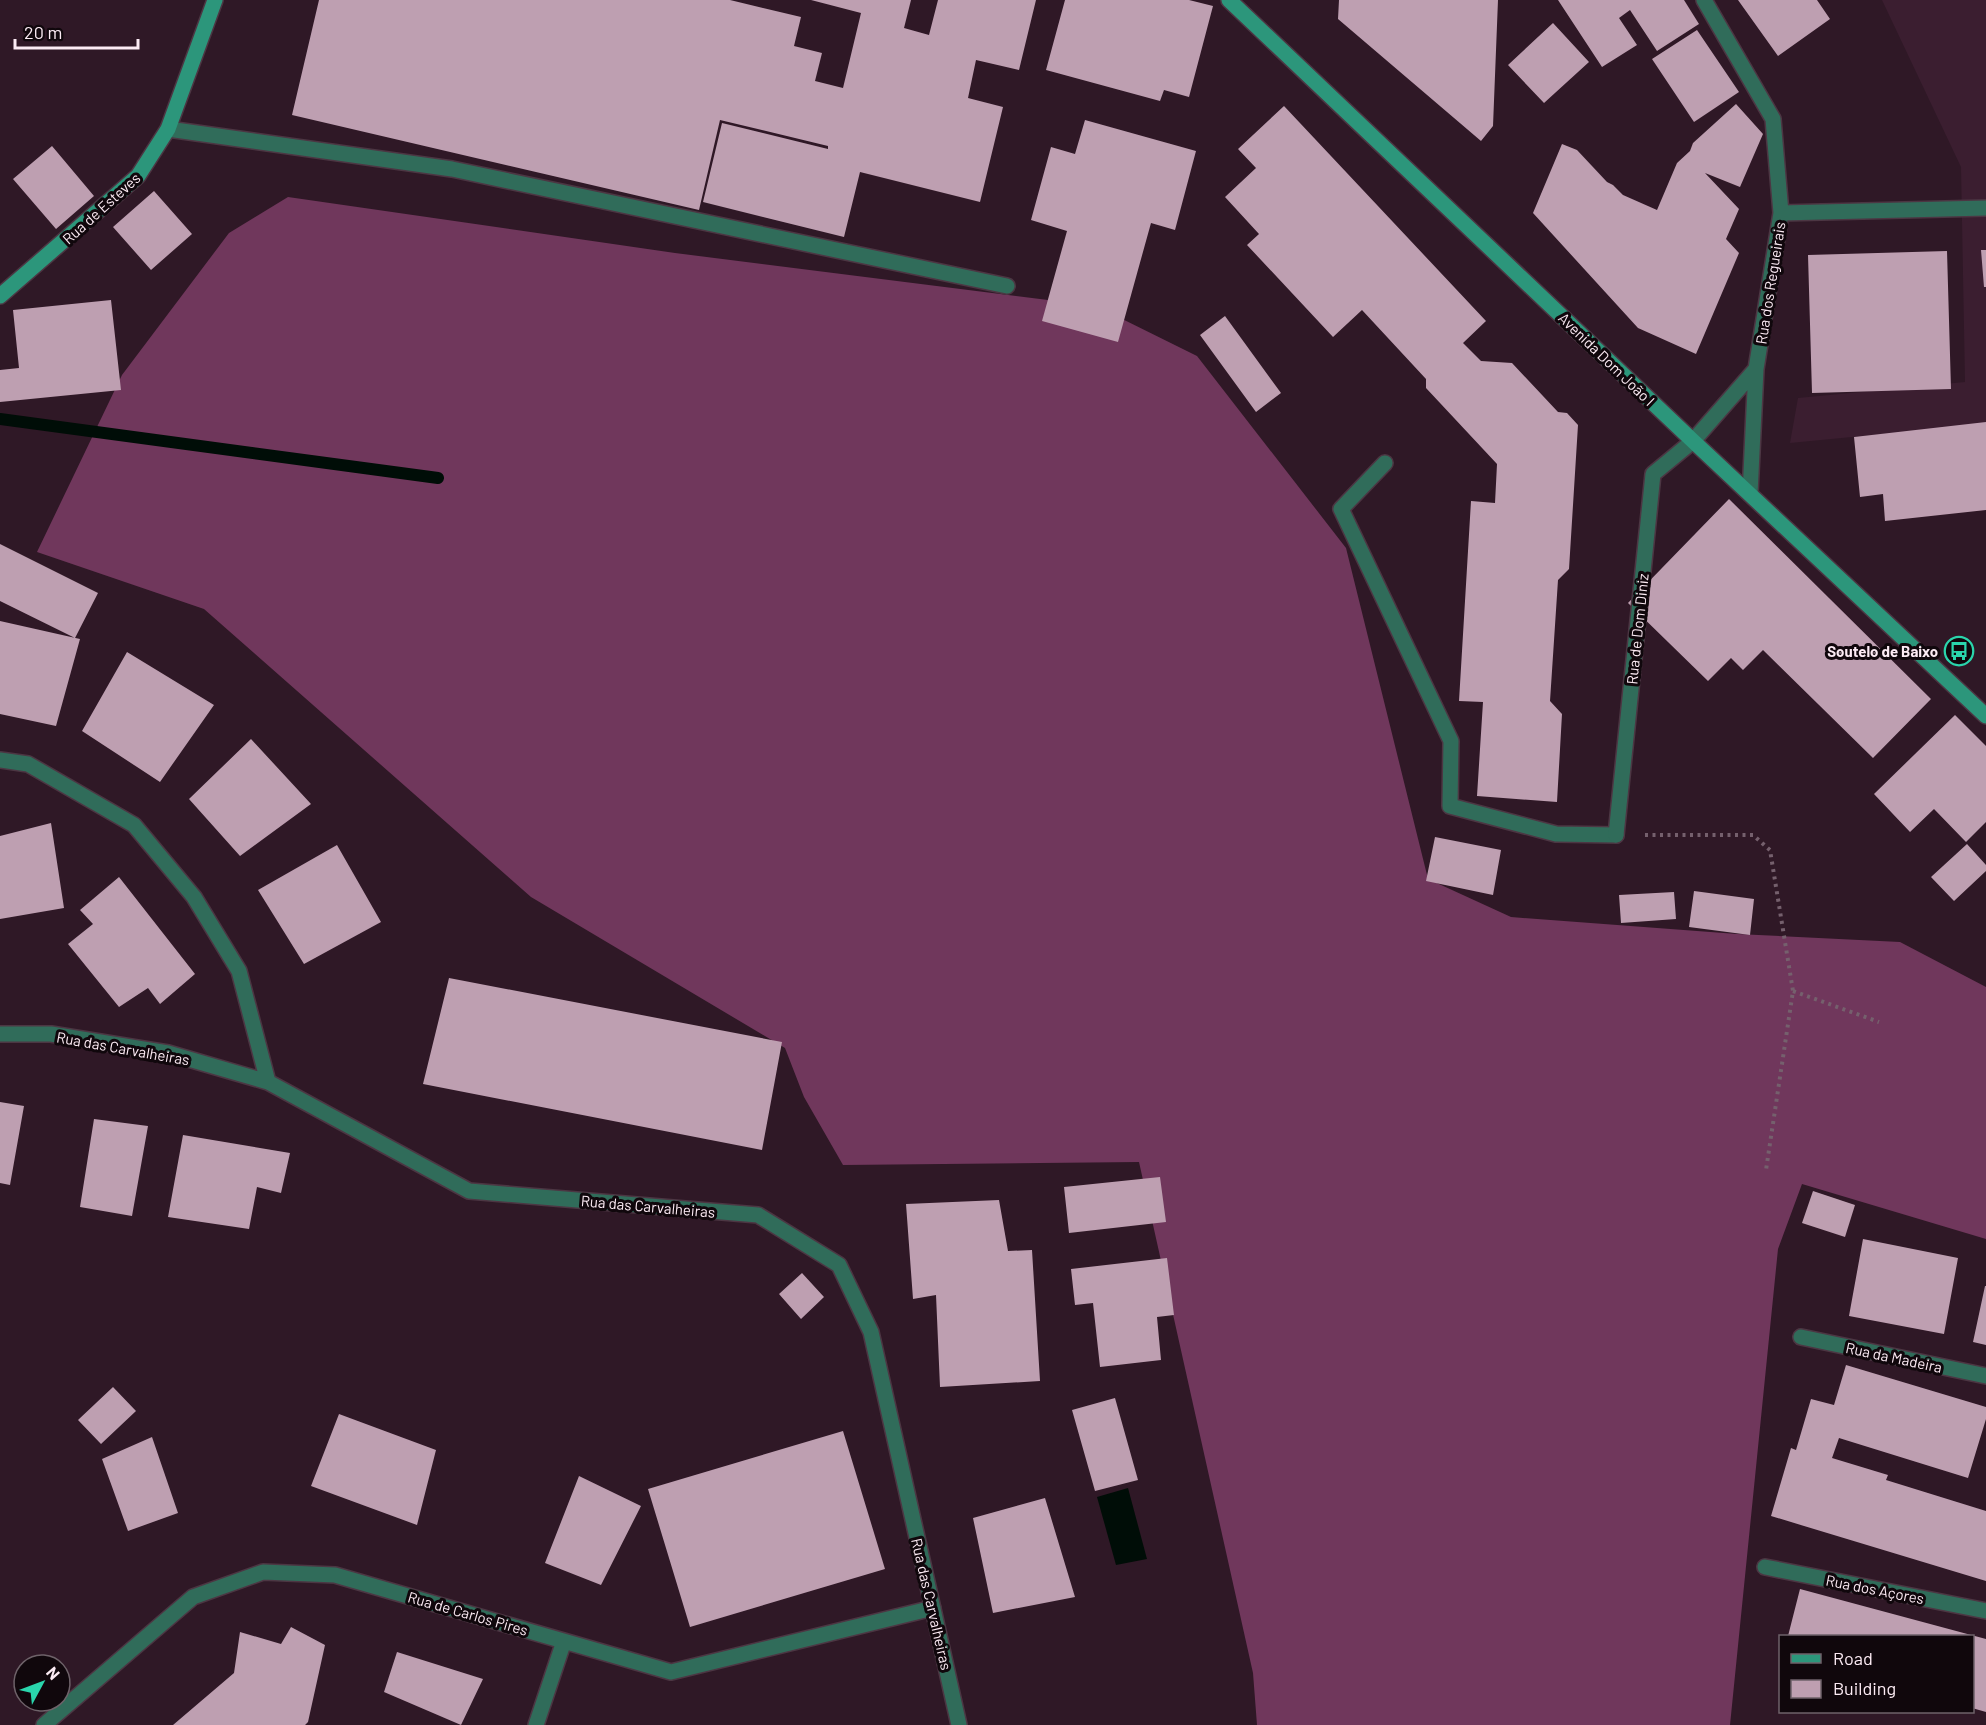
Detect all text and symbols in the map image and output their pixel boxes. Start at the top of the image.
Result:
scale bar [15,12,138,50]
text: 20 m [24,21,62,43]
street label: Rua de Esteves [58,168,144,248]
street label: Rua dos Regueirais [1751,221,1789,345]
street label: Avenida Dom João I [1555,309,1659,409]
street label: Rua de Dom Diniz [1622,572,1652,685]
bus stop icon: Soutelo de Baixo [1943,635,1975,667]
place label: Soutelo de Baixo [1827,642,1938,660]
street label: Rua das Carvalheiras [55,1027,191,1069]
street label: Rua das Carvalheiras [580,1191,716,1221]
street label: Rua da Madeira [1844,1338,1944,1376]
street label: Rua das Carvalheiras [908,1536,956,1672]
street label: Rua dos Açores [1824,1571,1926,1607]
street label: Rua de Carlos Pires [406,1587,530,1639]
legend [1779,1635,1974,1713]
text: Road [1833,1647,1873,1669]
north arrow [12,1653,72,1713]
text: N [43,1663,64,1683]
text: Building [1833,1677,1896,1699]

